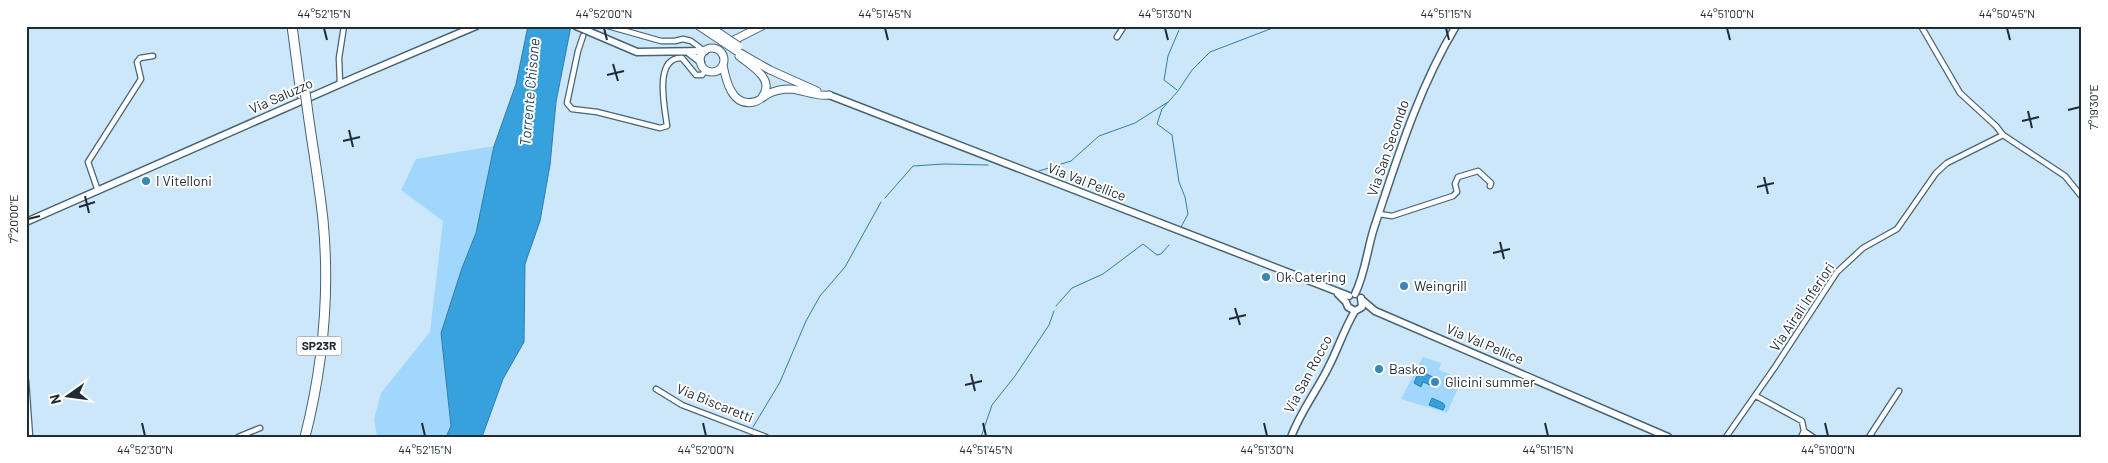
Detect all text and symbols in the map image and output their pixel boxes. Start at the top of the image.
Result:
text: 44°52'15"N [297,6,351,20]
text: 44°52'00"N [576,6,632,20]
text: 44°51'45"N [858,6,912,20]
text: 44°51'30"N [1138,6,1192,20]
text: 44°51'15"N [1420,6,1472,20]
text: 44°51'00"N [1700,6,1754,20]
text: 44°50'45"N [1979,6,2035,20]
water label: Torrente Chisone [515,37,543,146]
street label: Via Saluzzo [246,74,315,117]
text: 7°19'30"E [2086,84,2100,130]
street label: Via San Secondo [1363,97,1412,198]
street label: Via Val Pellice [1046,159,1129,204]
place label: I Vitelloni [156,172,212,189]
marker: I Vitelloni [140,175,152,187]
text: 7°20'00"E [6,194,20,244]
street label: Via Airali Inferiori [1766,259,1838,354]
place label: Ok Catering [1276,268,1346,285]
marker: Ok Catering [1260,271,1272,283]
place label: Weingrill [1414,277,1467,294]
marker: Weingrill [1398,280,1410,292]
street label: Via Val Pellice [1444,320,1527,368]
street label: Via San Rocco [1280,332,1335,416]
road number: SP23R [296,336,342,356]
place label: Basko [1389,360,1426,377]
marker: Basko [1373,363,1385,375]
north arrow [42,370,92,420]
place label: Glicini summer [1445,373,1535,390]
marker: Glicini summer [1429,376,1441,388]
street label: Via Biscaretti [674,379,756,426]
text: N [46,393,64,406]
text: 44°52'30"N [117,442,173,456]
text: 44°52'15"N [398,442,452,456]
text: 44°52'00"N [678,442,734,456]
text: 44°51'45"N [959,442,1013,456]
text: 44°51'30"N [1240,442,1294,456]
text: 44°51'15"N [1522,442,1574,456]
text: 44°51'00"N [1801,442,1855,456]

